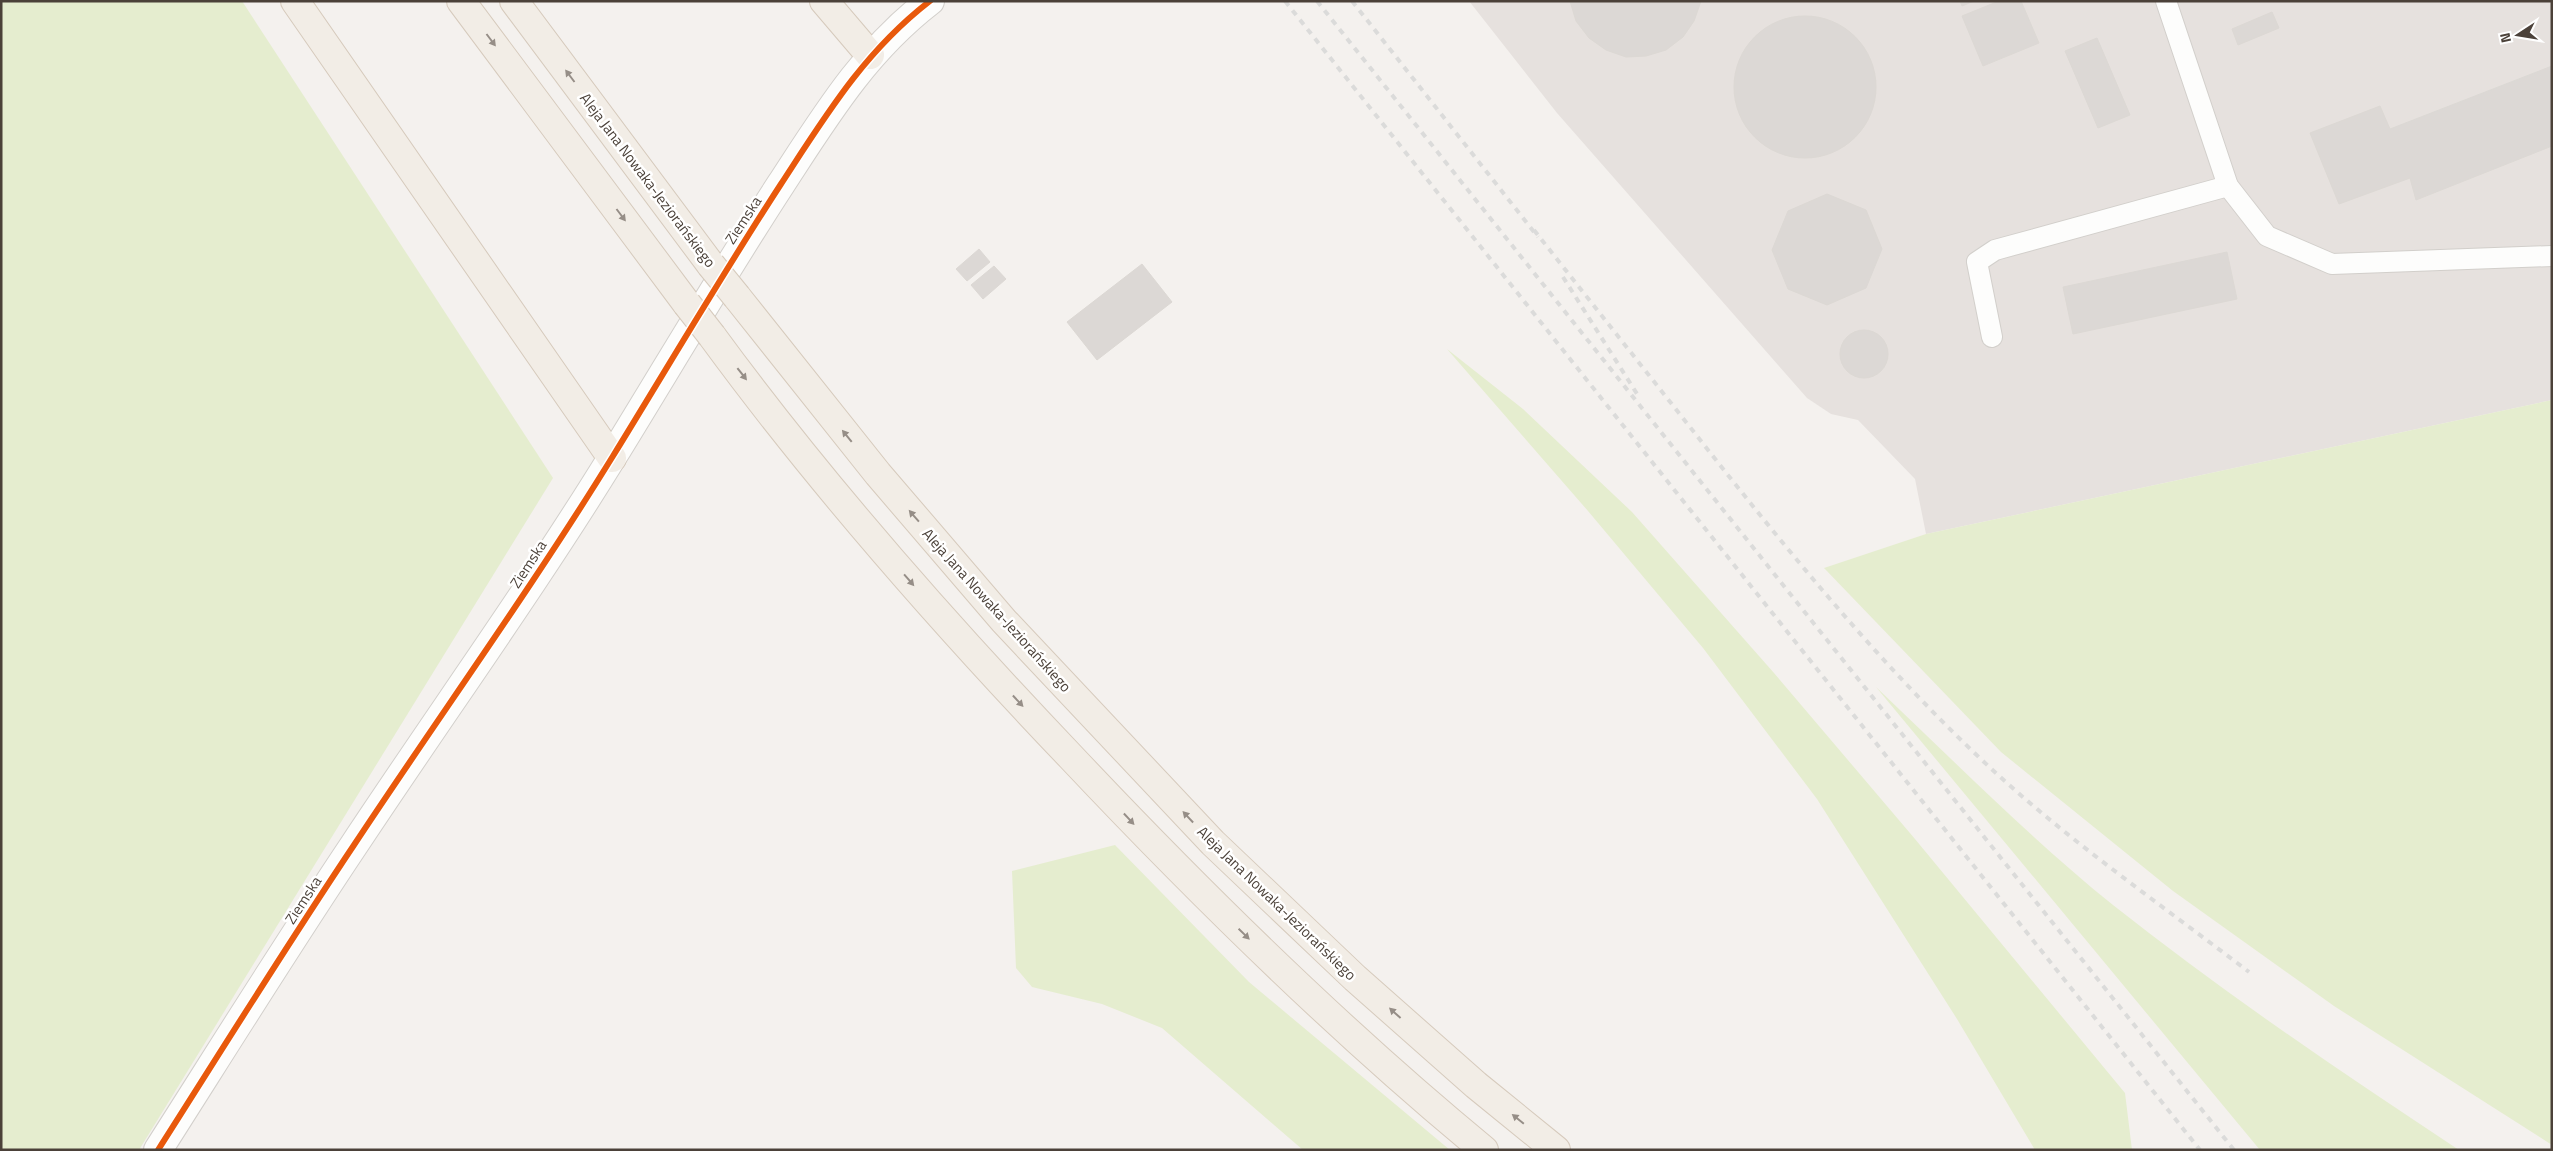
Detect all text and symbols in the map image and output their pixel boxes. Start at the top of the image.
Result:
north arrow [2493,10,2543,60]
text: N [2494,31,2516,45]
one-way arrow [485,33,496,46]
one-way arrow [565,69,575,83]
street label: Aleja Jana Nowaka-Jeziorańskiego [575,88,722,272]
street label: Ziemska [719,191,767,249]
one-way arrow [616,208,626,222]
one-way arrow [737,368,748,381]
one-way arrow [842,430,853,443]
one-way arrow [908,510,919,523]
street label: Aleja Jana Nowaka-Jeziorańskiego [917,523,1077,697]
street label: Ziemska [504,535,552,593]
one-way arrow [904,574,915,587]
one-way arrow [1012,695,1024,707]
one-way arrow [1182,811,1194,823]
one-way arrow [1123,813,1135,825]
street label: Aleja Jana Nowaka-Jeziorańskiego [1192,821,1362,986]
street label: Ziemska [279,871,327,929]
one-way arrow [1238,928,1250,940]
one-way arrow [1389,1007,1401,1019]
one-way arrow [1512,1114,1525,1125]

